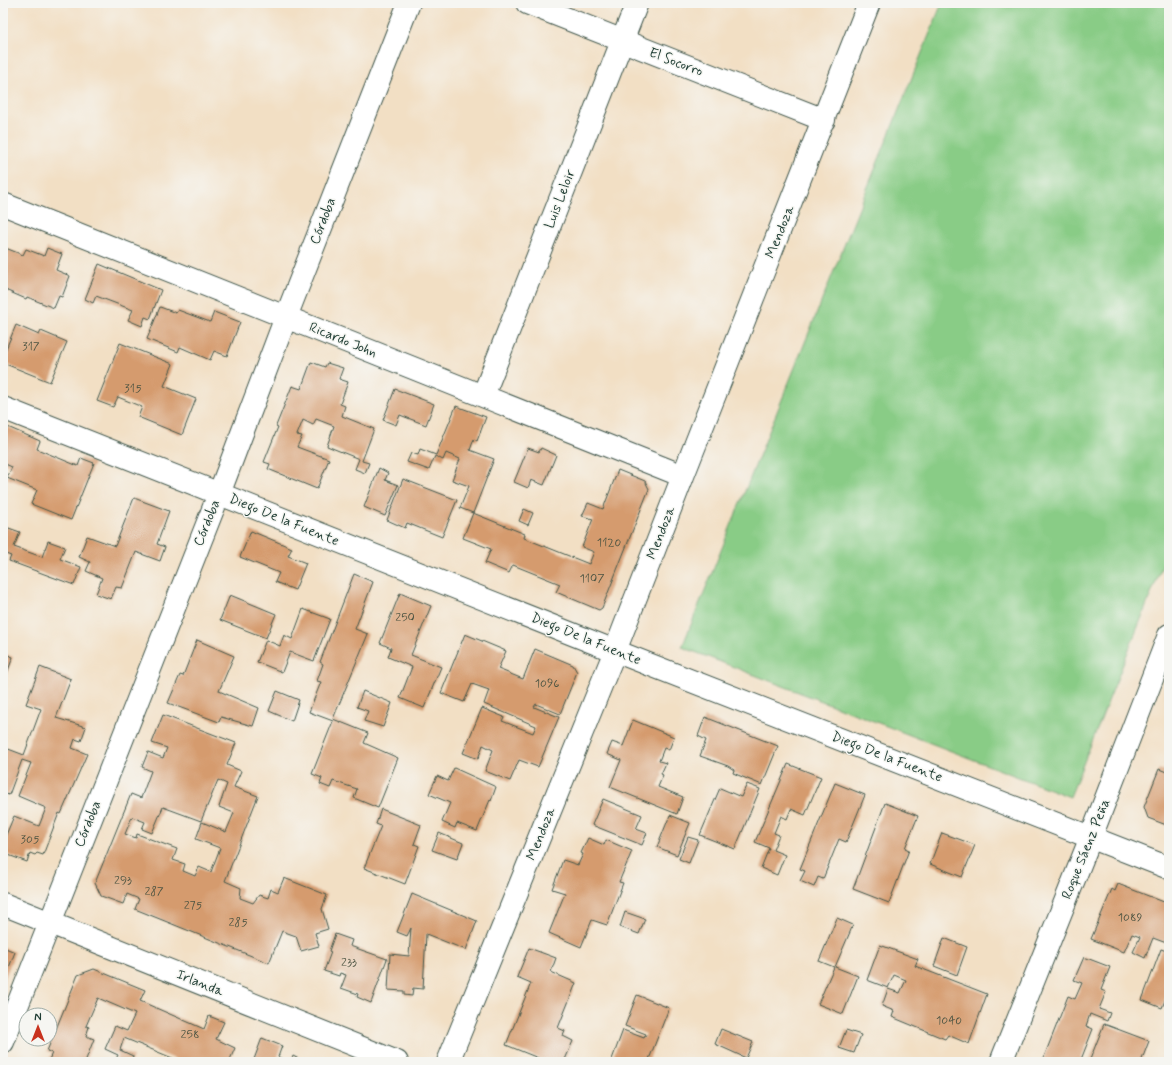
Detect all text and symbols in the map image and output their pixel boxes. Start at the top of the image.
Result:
street label: El Socorro [647,44,705,80]
street label: Luis Leloir [540,167,580,231]
street label: Córdoba [306,195,340,247]
street label: Mendoza [761,202,799,261]
street label: Ricardo John [306,318,380,362]
house number: 317 [22,339,40,355]
house number: 315 [124,381,142,397]
street label: Diego De la Fuente [226,490,342,552]
street label: Córdoba [190,497,225,549]
street label: Mendoza [643,503,680,562]
house number: 1120 [597,535,621,551]
house number: 1107 [579,571,605,587]
street label: Diego De la Fuente [528,609,644,671]
house number: 250 [395,610,415,626]
house number: 1096 [535,676,559,692]
street label: Diego De la Fuente [828,728,945,788]
street label: Roque Sáenz Peña [1058,796,1114,902]
street label: Córdoba [71,798,106,850]
street label: Mendoza [522,804,560,863]
house number: 305 [21,832,40,848]
house number: 293 [114,873,132,889]
house number: 287 [144,884,164,900]
house number: 275 [184,898,203,914]
house number: 1089 [1118,910,1142,926]
house number: 285 [228,915,248,931]
house number: 233 [341,955,357,971]
street label: Irlanda [174,965,227,1001]
north arrow [18,1007,58,1047]
text: N [34,1011,42,1025]
house number: 1040 [936,1013,962,1029]
house number: 258 [181,1027,199,1043]

